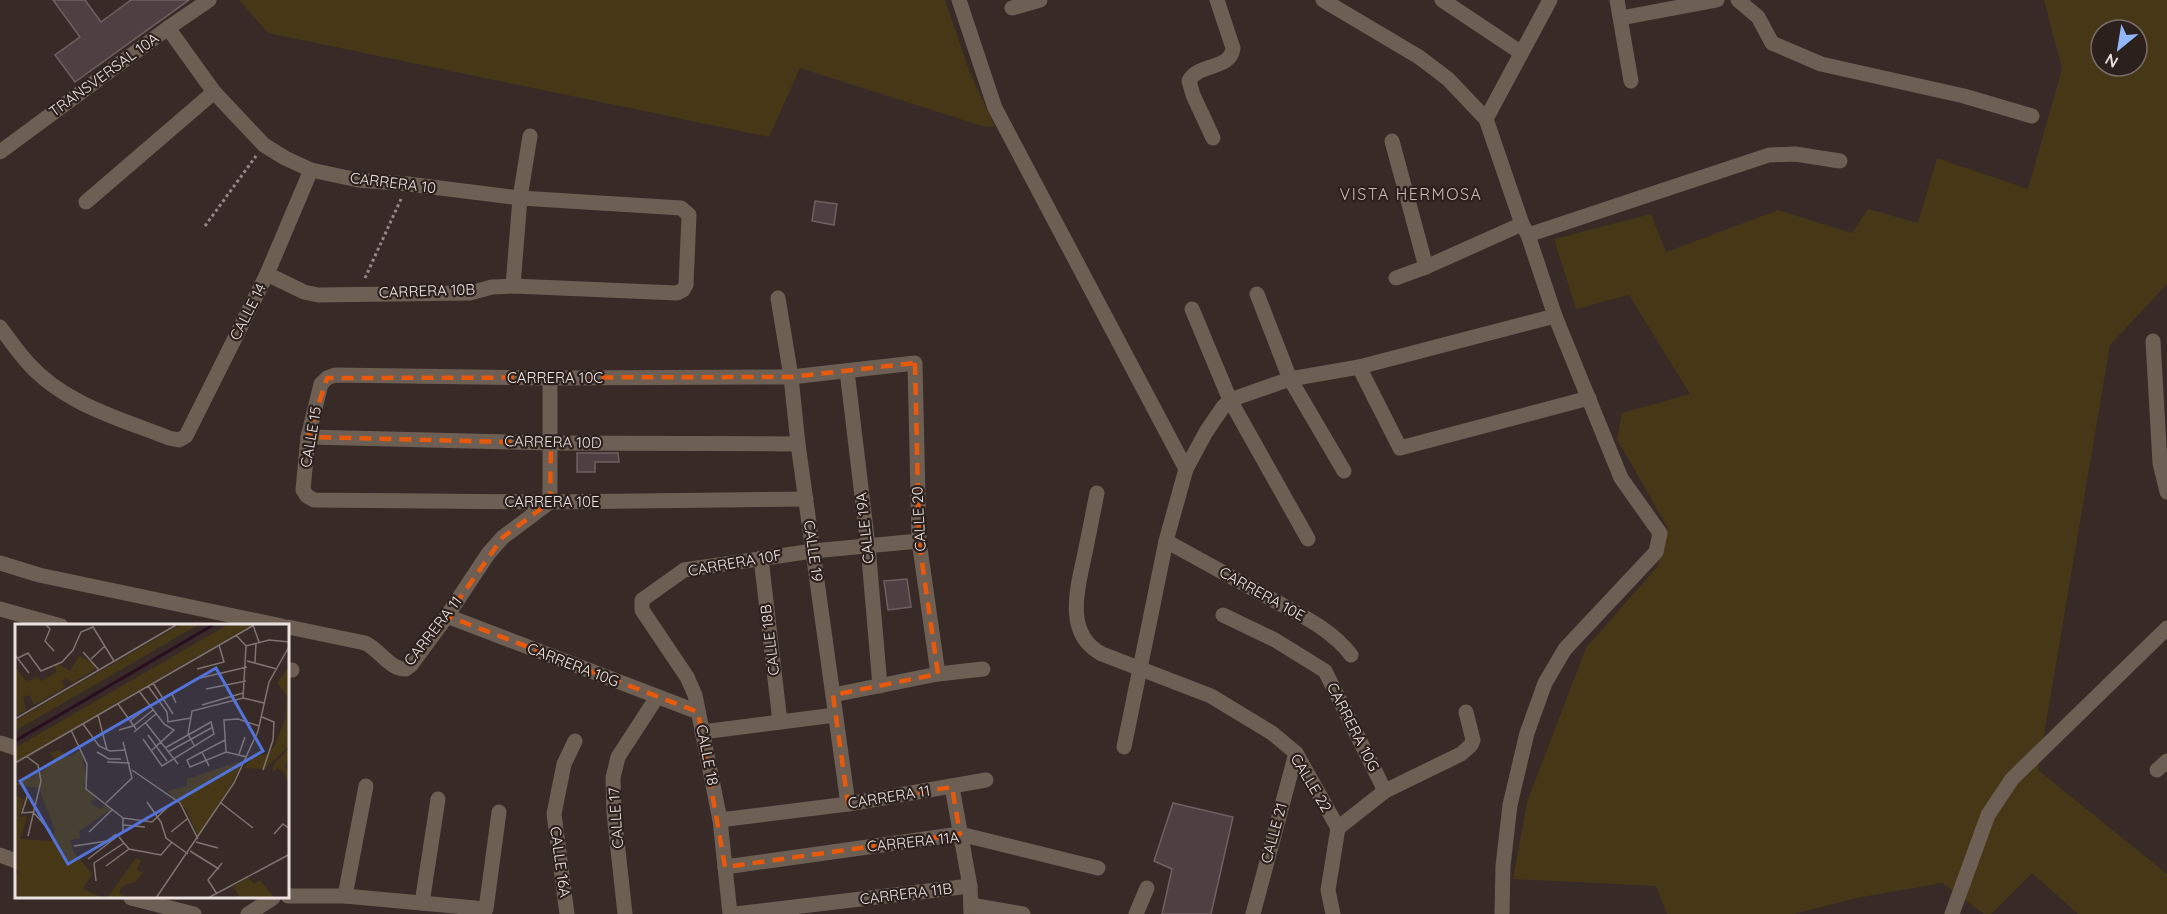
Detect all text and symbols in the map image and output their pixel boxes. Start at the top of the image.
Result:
north arrow [2089,18,2149,78]
street label: TRANSVERSAL 10A [45,28,163,121]
text: N [2101,49,2122,73]
street label: CARRERA 10 [349,168,437,197]
district label: VISTA HERMOSA [1340,184,1482,204]
street label: CARRERA 10B [379,279,476,302]
street label: CALLE 14 [225,280,270,343]
street label: CARRERA 10C [507,368,603,387]
street label: CALLE 15 [296,405,325,469]
street label: CARRERA 10D [504,431,602,452]
street label: CALLE 20 [907,486,930,552]
street label: CALLE 19A [851,491,878,565]
street label: CARRERA 10E [505,492,599,511]
street label: CALLE 19 [800,519,827,583]
street label: CARRERA 10F [687,545,783,580]
street label: CARRERA 10E [1216,562,1308,625]
street label: CARRERA 11 [400,592,466,669]
street label: CALLE 18B [756,603,783,677]
inset map [15,624,290,899]
street label: CARRERA 10G [525,638,622,691]
street label: CARRERA 10G [1323,679,1384,774]
street label: CALLE 18 [692,723,723,787]
street label: CALLE 22 [1287,750,1336,815]
street label: CARRERA 11 [846,781,931,812]
street label: CALLE 17 [604,786,627,849]
street label: CALLE 21 [1256,800,1291,865]
street label: CALLE 16A [546,825,575,899]
street label: CARRERA 11A [866,827,960,856]
street label: CARRERA 11B [859,878,953,909]

